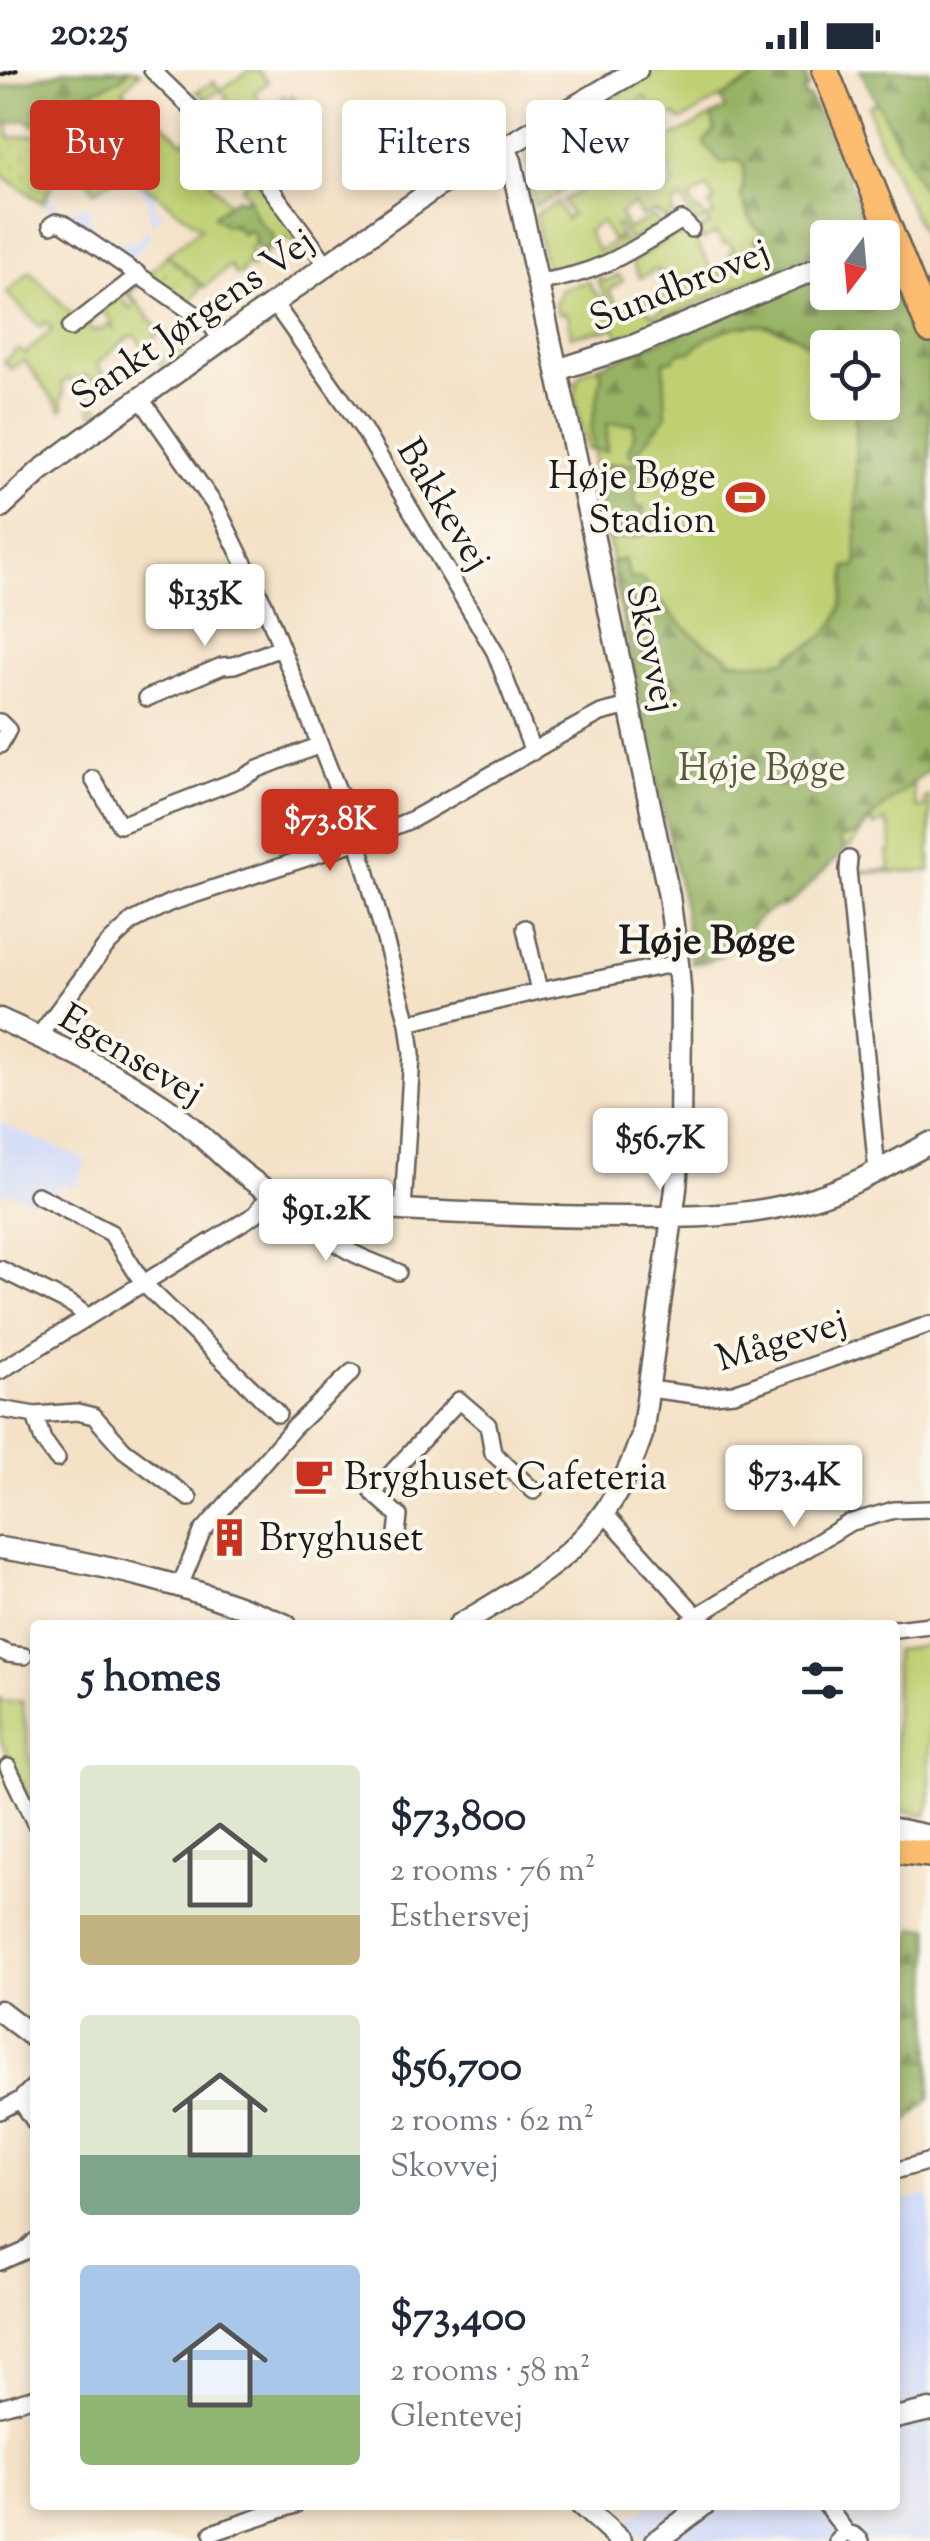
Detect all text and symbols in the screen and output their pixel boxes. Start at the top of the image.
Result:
text: 20:25 [50,8,128,62]
chip: Buy [30,100,160,190]
chip: Rent [180,100,322,190]
chip: Filters [342,100,506,190]
chip: New [526,100,665,190]
street label: Sankt Jørgens Vej [61,217,327,426]
north arrow [810,220,900,310]
map controls [810,220,900,420]
street label: Sundbrovej [582,227,779,348]
button: locate [810,330,900,420]
street label: Bakkevej [381,430,502,583]
place label: Høje Bøge Stadion [548,452,716,550]
sports icon: Høje Bøge Stadion [725,476,767,518]
pin: $135K [135,564,275,649]
text: $135K [168,573,242,619]
street label: Skovvej [609,580,689,718]
park label: Høje Bøge [678,744,846,798]
pin: $73.8K [249,789,411,874]
text: $73.8K [283,798,377,844]
district label: Høje Bøge [619,915,795,972]
street label: Egensevej [47,993,213,1122]
pin: $56.7K [579,1108,741,1193]
text: $56.7K [615,1117,705,1163]
pin: $91.2K [245,1179,407,1264]
text: $91.2K [281,1188,371,1234]
street label: Mågevej [710,1297,854,1388]
pin: $73.4K [713,1445,875,1530]
place label: Bryghuset Cafeteria [344,1453,667,1507]
text: $73.4K [747,1454,841,1500]
cafe icon: Bryghuset Cafeteria [293,1455,335,1497]
place label: Bryghuset [259,1514,423,1568]
building icon: Bryghuset [208,1516,250,1558]
text: 5 homes [80,1650,221,1710]
icon: filters [795,1653,850,1708]
text: $73,800 [390,1789,526,1849]
icon: home [160,1805,280,1925]
text: 2 rooms · 76 m² [390,1849,596,1895]
text: Esthersvej [390,1895,530,1941]
text: $56,700 [390,2039,522,2099]
icon: home [160,2055,280,2175]
text: 2 rooms · 62 m² [390,2099,594,2145]
text: Skovvej [390,2145,499,2191]
text: $73,400 [390,2289,526,2349]
icon: home [160,2305,280,2425]
text: 2 rooms · 58 m² [390,2349,591,2395]
text: Glentevej [390,2395,523,2441]

